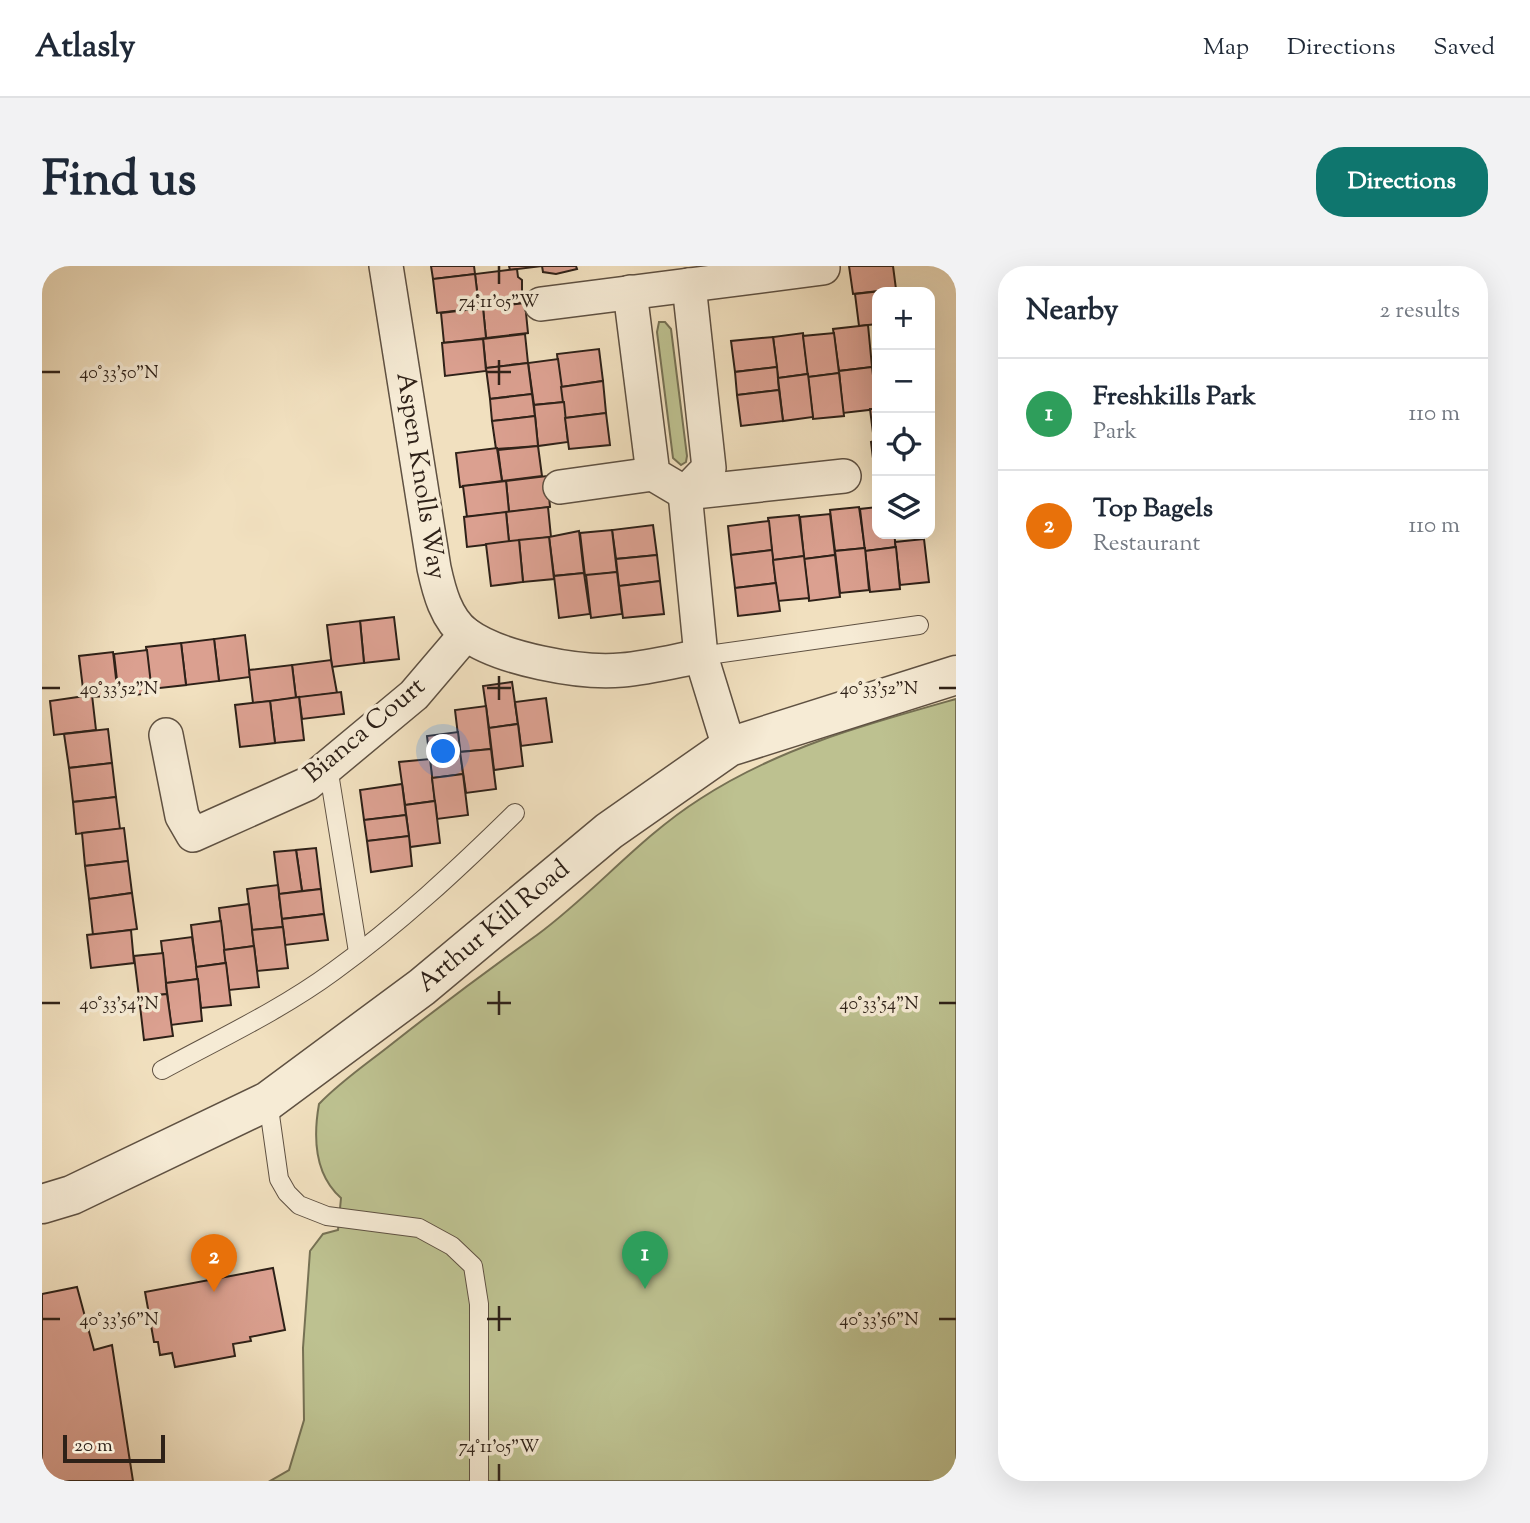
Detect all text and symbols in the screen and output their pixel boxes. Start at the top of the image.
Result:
text: Atlasly [35,24,135,72]
text: Map [1203,31,1249,65]
text: Directions [1287,31,1395,65]
text: Saved [1433,31,1495,65]
text: Find us [42,147,196,217]
button: Directions [1316,147,1488,217]
map controls [872,287,935,539]
button: + [872,287,935,350]
text: 74°11'05"W [459,290,539,316]
text: Nearby [1026,290,1118,333]
text: 2 results [1380,295,1460,328]
button: − [872,350,935,413]
text: 40°33'50"N [79,361,159,387]
street label: Aspen Knolls Way [385,370,455,582]
text: Freshkills Park [1093,379,1256,416]
text: 1 [1045,398,1053,431]
text: 110 m [1409,398,1460,431]
button: locate [872,413,935,476]
text: Park [1093,416,1137,449]
button: layers [872,476,935,539]
text: Top Bagels [1093,491,1213,528]
text: 2 [1044,510,1054,543]
text: 110 m [1409,510,1460,543]
text: Restaurant [1093,528,1200,561]
street label: Bianca Court [296,669,434,793]
text: 40°33'52"N [80,677,158,703]
text: 40°33'52"N [840,677,918,703]
your location [426,734,460,768]
street label: Arthur Kill Road [410,852,579,1002]
text: 40°33'54"N [79,992,159,1018]
text: 40°33'54"N [839,992,919,1018]
pin: 1 [622,1231,668,1289]
pin: 2 [191,1234,237,1292]
text: 40°33'56"N [79,1308,159,1334]
text: 40°33'56"N [839,1308,919,1334]
scale bar [63,1432,164,1464]
text: 20 m [74,1433,113,1460]
text: 74°11'05"W [459,1435,539,1461]

